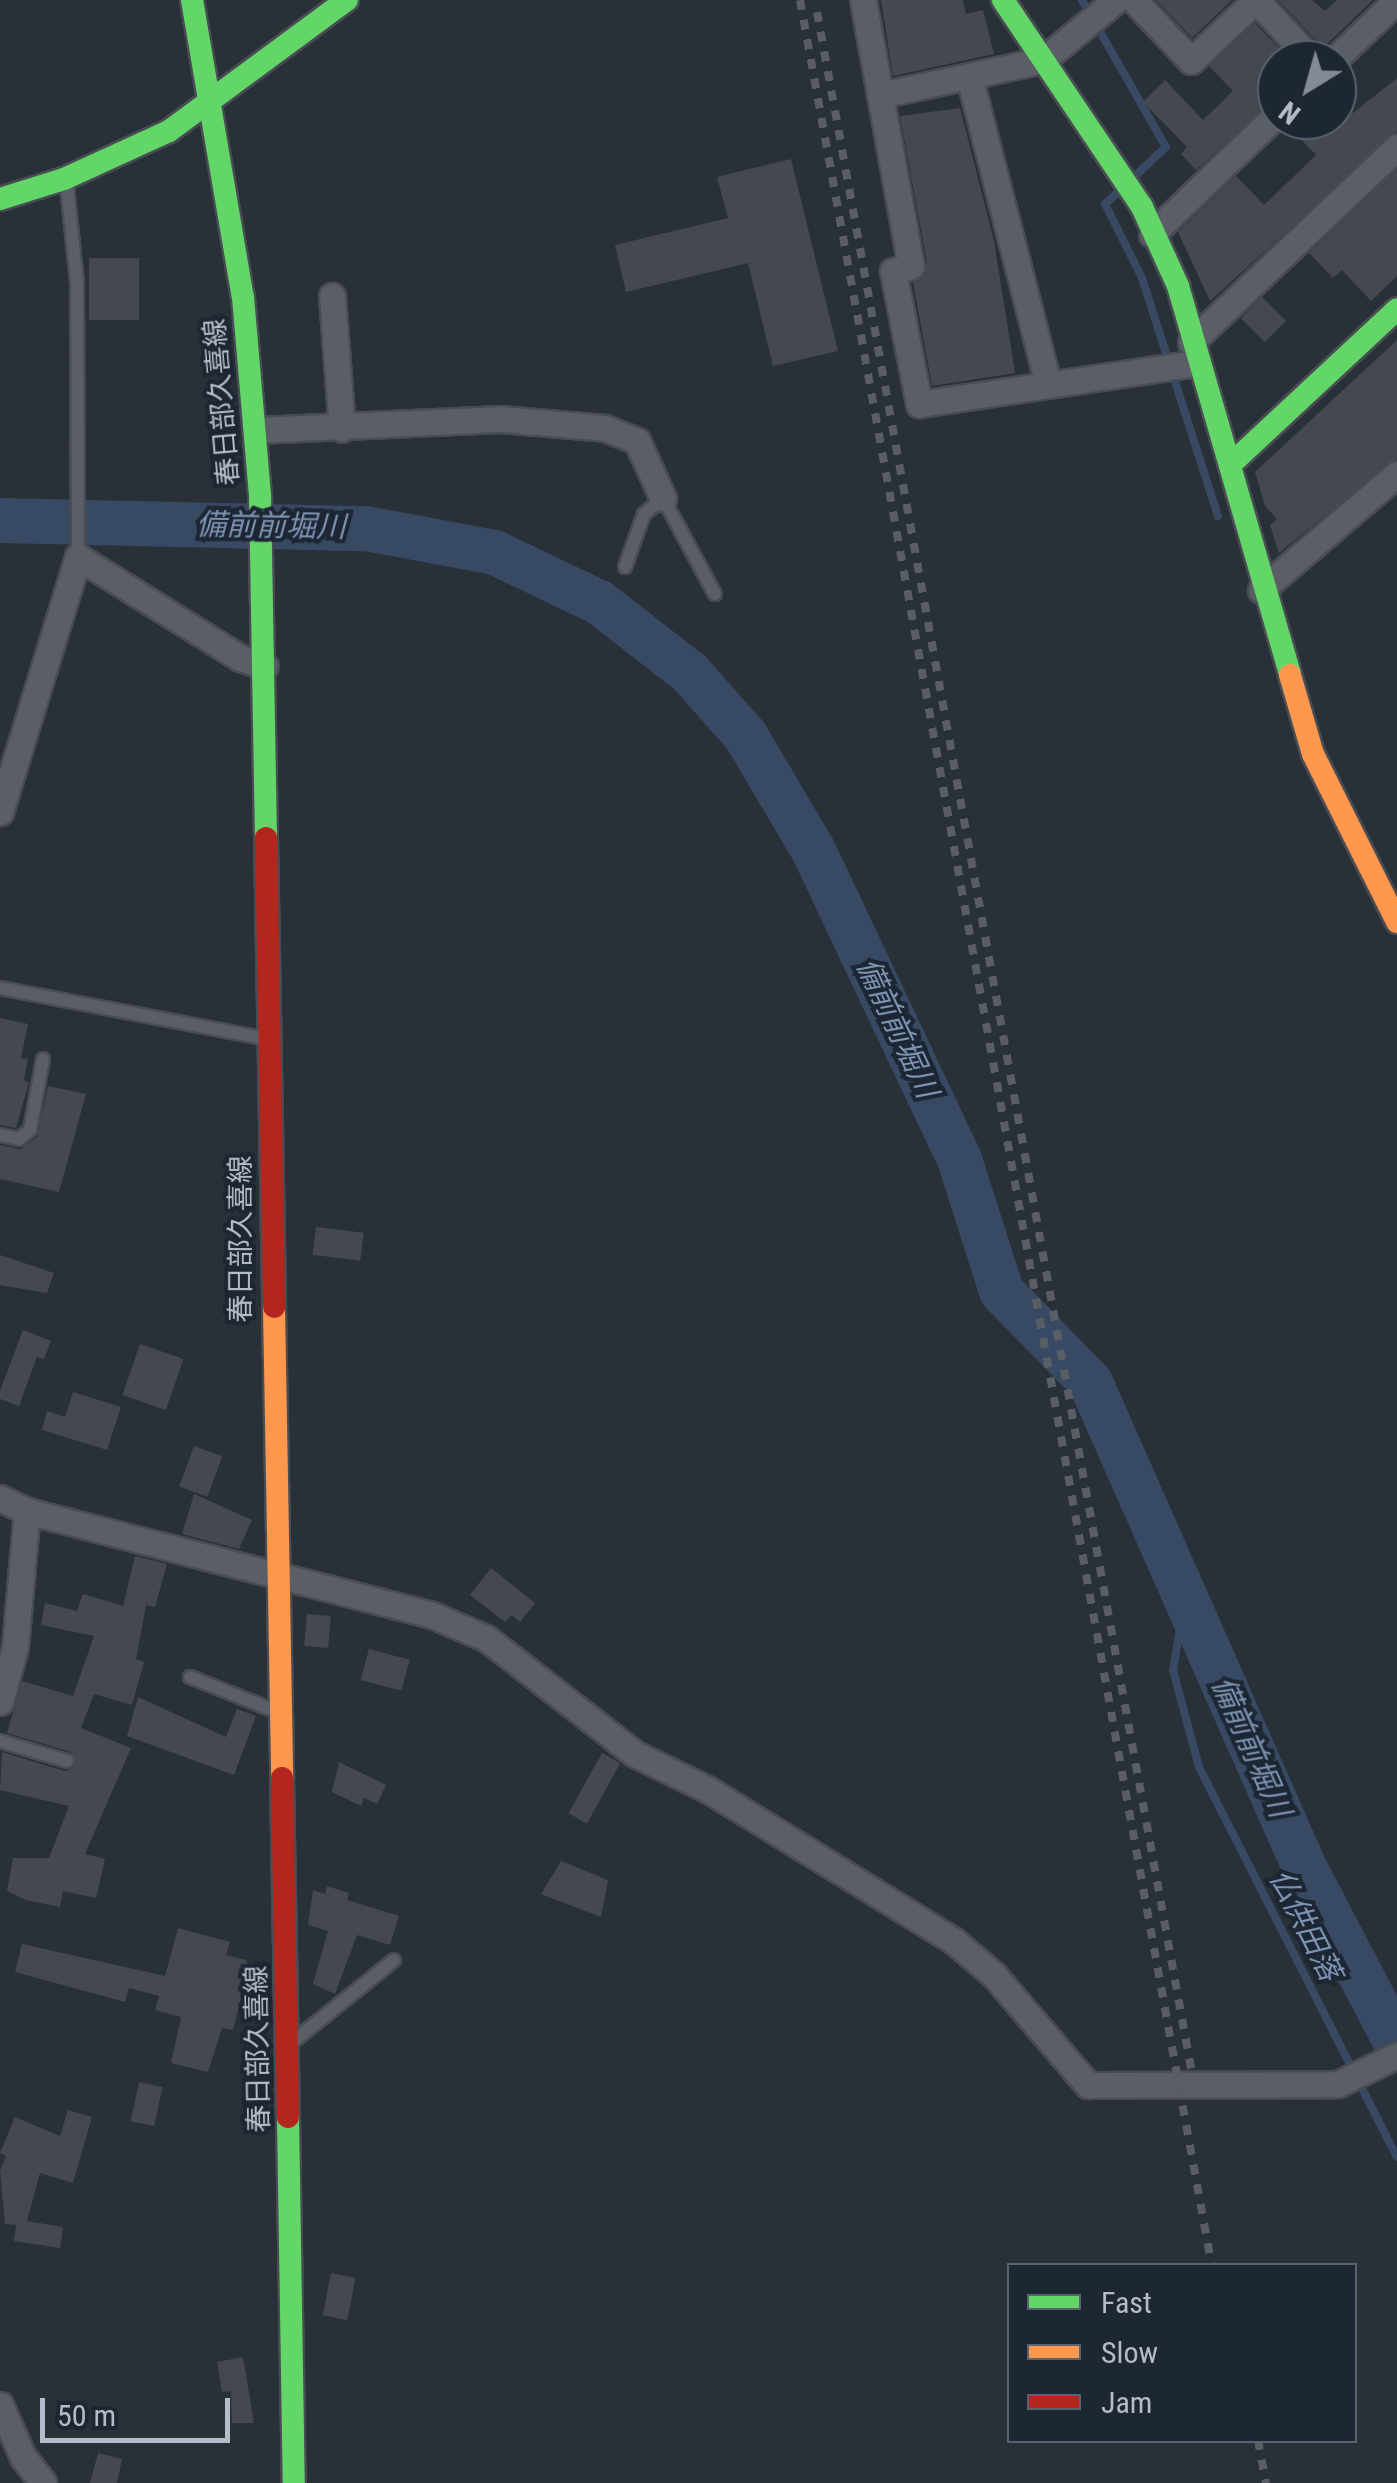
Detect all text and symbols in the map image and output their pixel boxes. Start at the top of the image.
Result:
north arrow [1257,40,1357,140]
text: N [1273,94,1307,131]
street label: 春日部久喜線 [198,317,246,487]
water label: 備前前堀川 [196,507,346,545]
water label: 備前前堀川 [849,952,945,1104]
street label: 春日部久喜線 [224,1155,258,1323]
water label: 備前前堀川 [1204,1671,1298,1823]
water label: 仏供田落 [1262,1863,1348,1987]
street label: 春日部久喜線 [240,1965,276,2133]
legend [1007,2263,1357,2443]
text: Fast [1101,2285,1152,2320]
text: Slow [1101,2335,1158,2370]
scale bar [45,2378,235,2440]
text: Jam [1101,2385,1152,2420]
text: 50 m [57,2398,116,2433]

